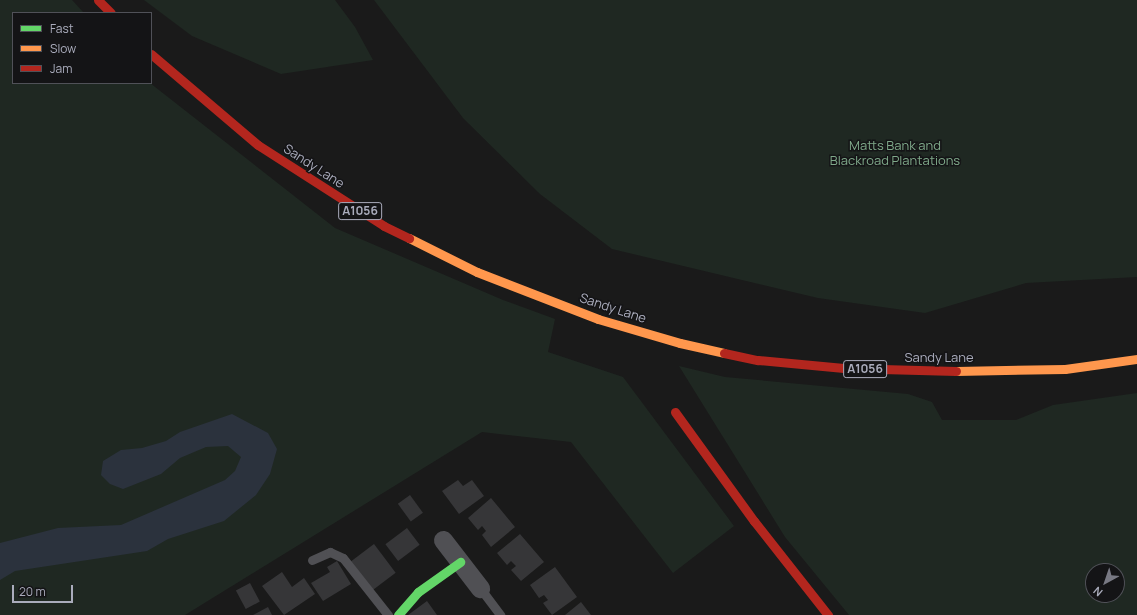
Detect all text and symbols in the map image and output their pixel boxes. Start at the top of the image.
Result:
legend [12,12,152,84]
text: Fast [50,20,74,37]
text: Slow [50,40,76,57]
text: Jam [50,60,72,77]
park label: Matts Bank and Blackroad Plantations [830,138,960,169]
street label: Sandy Lane [281,141,347,191]
road number: A1056 [338,201,382,221]
street label: Sandy Lane [578,290,648,326]
street label: Sandy Lane [904,349,974,365]
road number: A1056 [843,359,887,379]
north arrow [1085,563,1125,603]
scale bar [14,577,75,603]
text: 20 m [19,583,46,600]
text: N [1090,584,1105,600]

